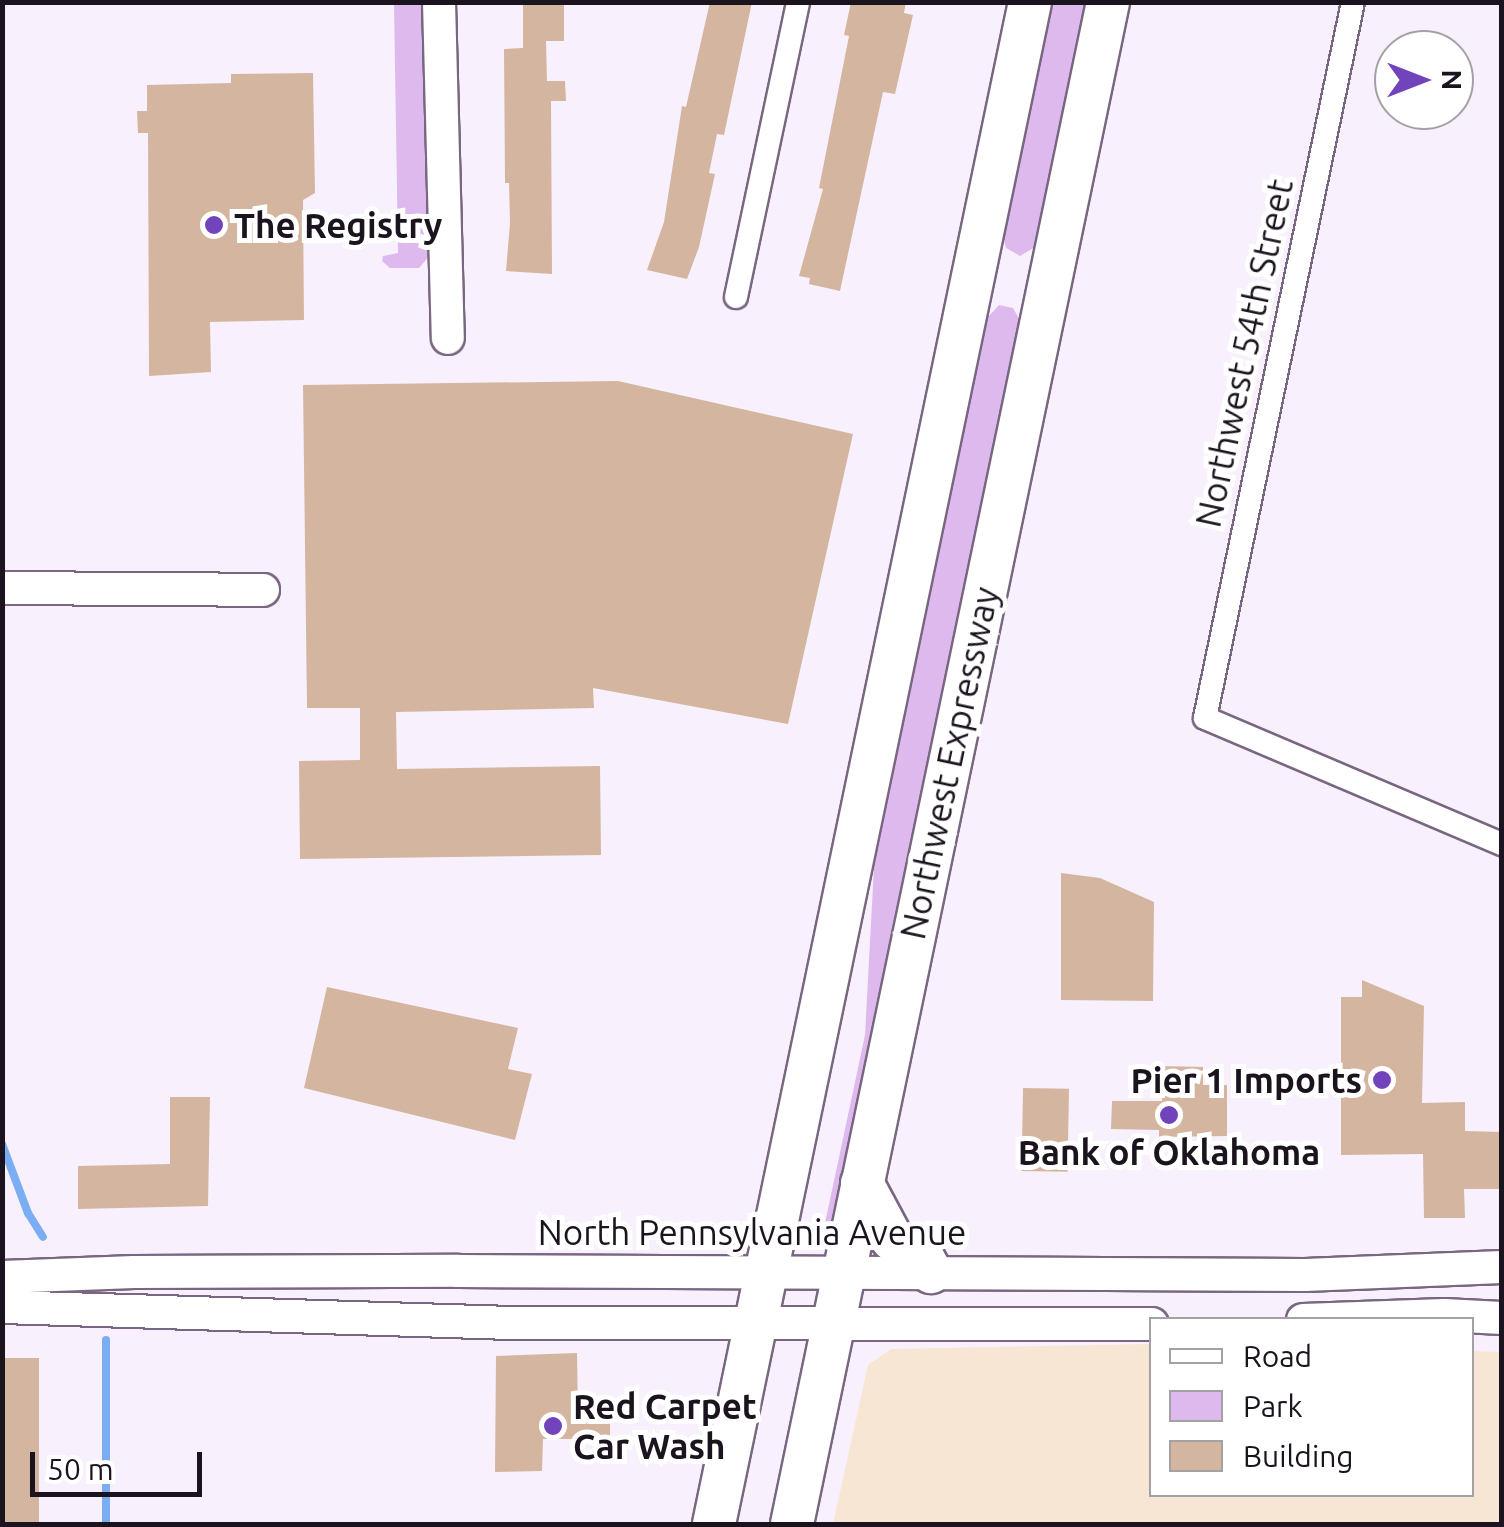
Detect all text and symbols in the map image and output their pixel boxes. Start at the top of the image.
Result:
north arrow [1374,30,1474,130]
text: N [1437,70,1468,90]
street label: Northwest 54th Street [1187,175,1301,531]
place label: The Registry [234,204,442,246]
marker: The Registry [203,214,225,236]
street label: Northwest Expressway [891,583,1007,943]
place label: Pier 1 Imports [1131,1059,1362,1101]
marker: Pier 1 Imports [1371,1069,1393,1091]
marker: Bank of Oklahoma [1158,1104,1180,1126]
place label: Bank of Oklahoma [1018,1131,1320,1173]
street label: North Pennsylvania Avenue [538,1211,966,1253]
legend [1149,1317,1474,1497]
text: Road [1243,1339,1312,1373]
place label: Red Carpet Car Wash [573,1385,757,1467]
text: Park [1243,1389,1303,1423]
marker: Red Carpet Car Wash [542,1415,564,1437]
scale bar [35,1432,208,1494]
text: Building [1243,1439,1354,1473]
text: 50 m [47,1452,114,1486]

